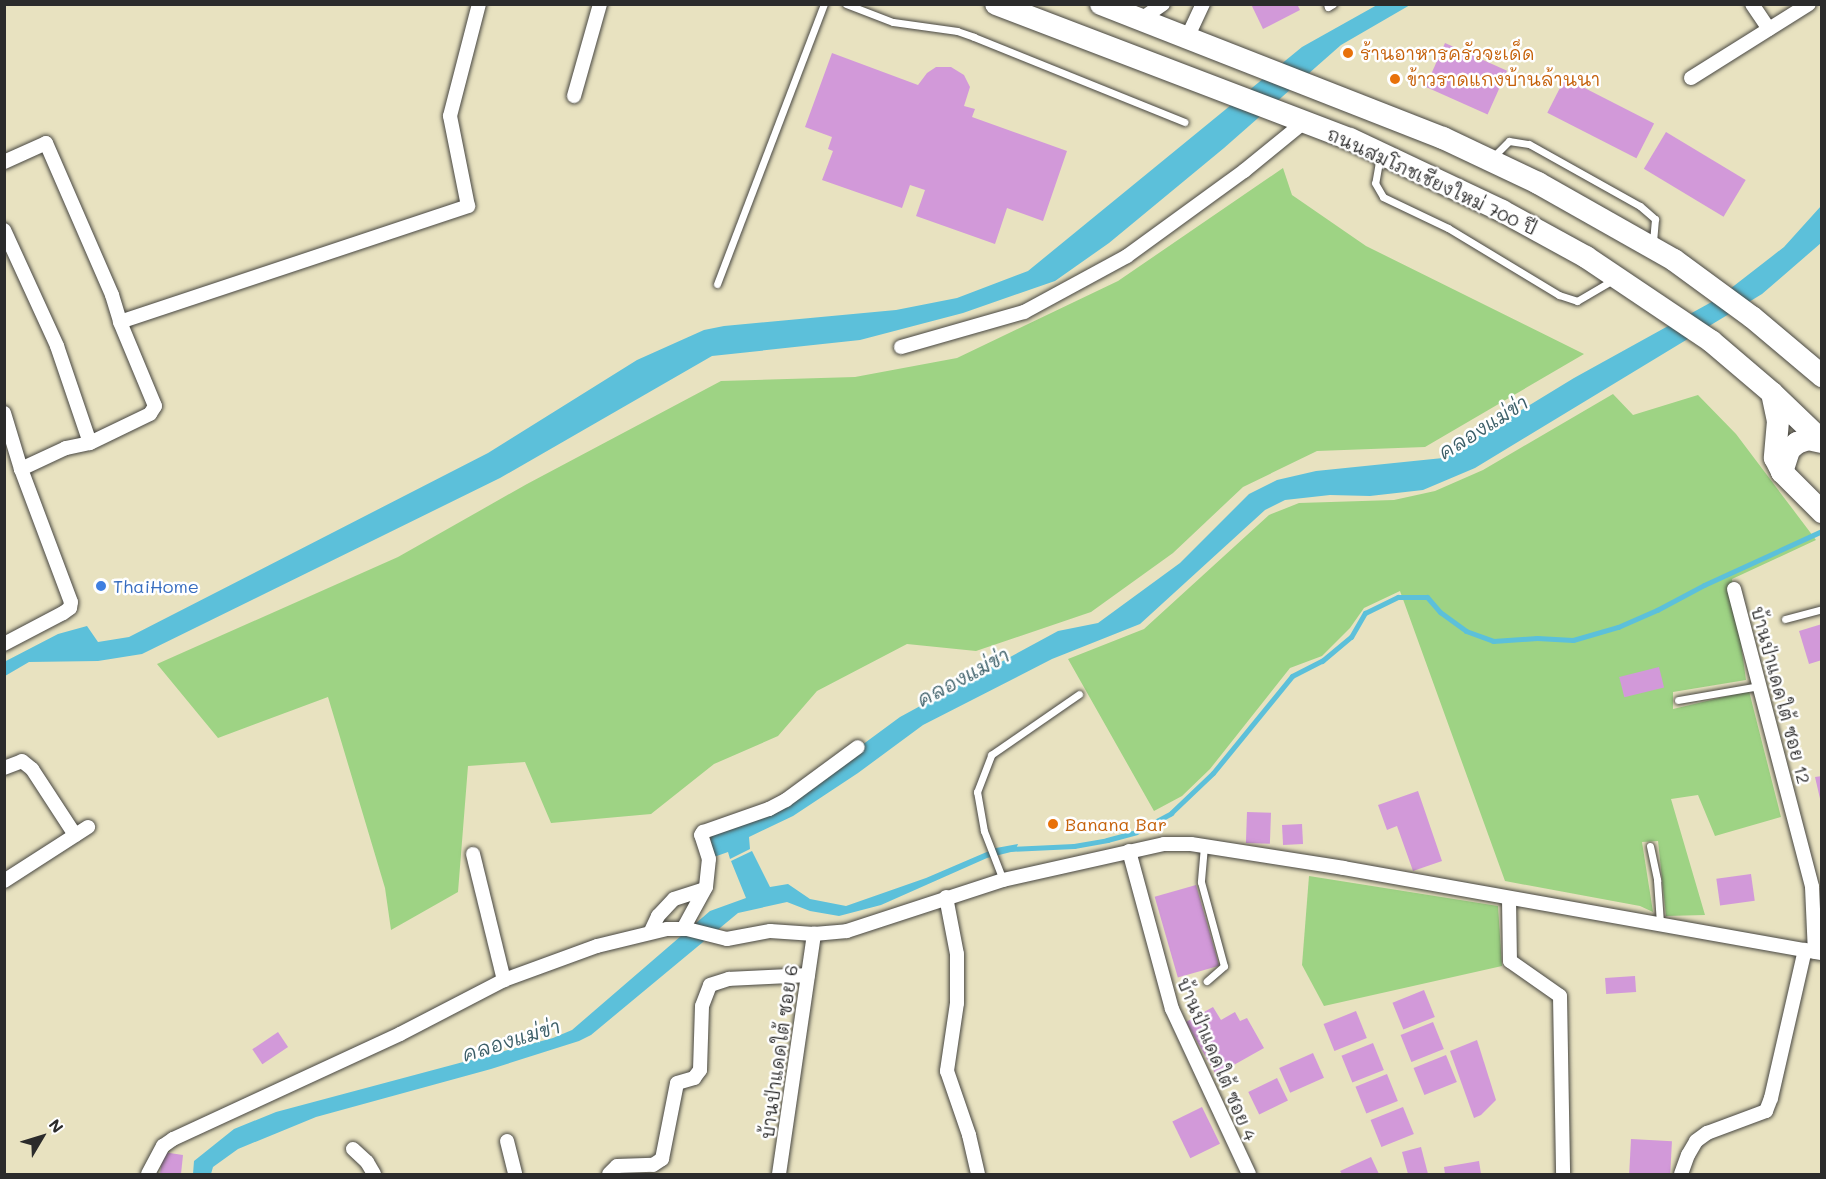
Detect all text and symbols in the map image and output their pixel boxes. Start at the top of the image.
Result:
place label: ร้านอาหารครัวจะเด็ด [1360,42,1535,64]
marker: ร้านอาหารครัวจะเด็ด [1341,46,1355,60]
place label: ข้าวราดแกงบ้านล้านนา [1407,68,1600,90]
marker: ข้าวราดแกงบ้านล้านนา [1388,72,1402,86]
street label: ถนนสมโภชเชียงใหม่ 700 ปี [1324,123,1540,239]
water label: คลองแม่ข่า [1434,390,1532,464]
place label: ThaiHome [113,575,199,597]
marker: ThaiHome [94,579,108,593]
street label: บ้านป่าแดดใต้ ซอย 12 [1747,604,1815,786]
water label: คลองแม่ข่า [913,643,1013,711]
place label: Banana Bar [1065,813,1167,835]
marker: Banana Bar [1046,817,1060,831]
street label: บ้านป่าแดดใต้ ซอย 6 [756,963,802,1141]
street label: บ้านป่าแดดใต้ ซอย 4 [1173,974,1261,1144]
water label: คลองแม่ข่า [459,1014,563,1066]
north arrow [12,1107,72,1167]
text: N [45,1114,69,1137]

